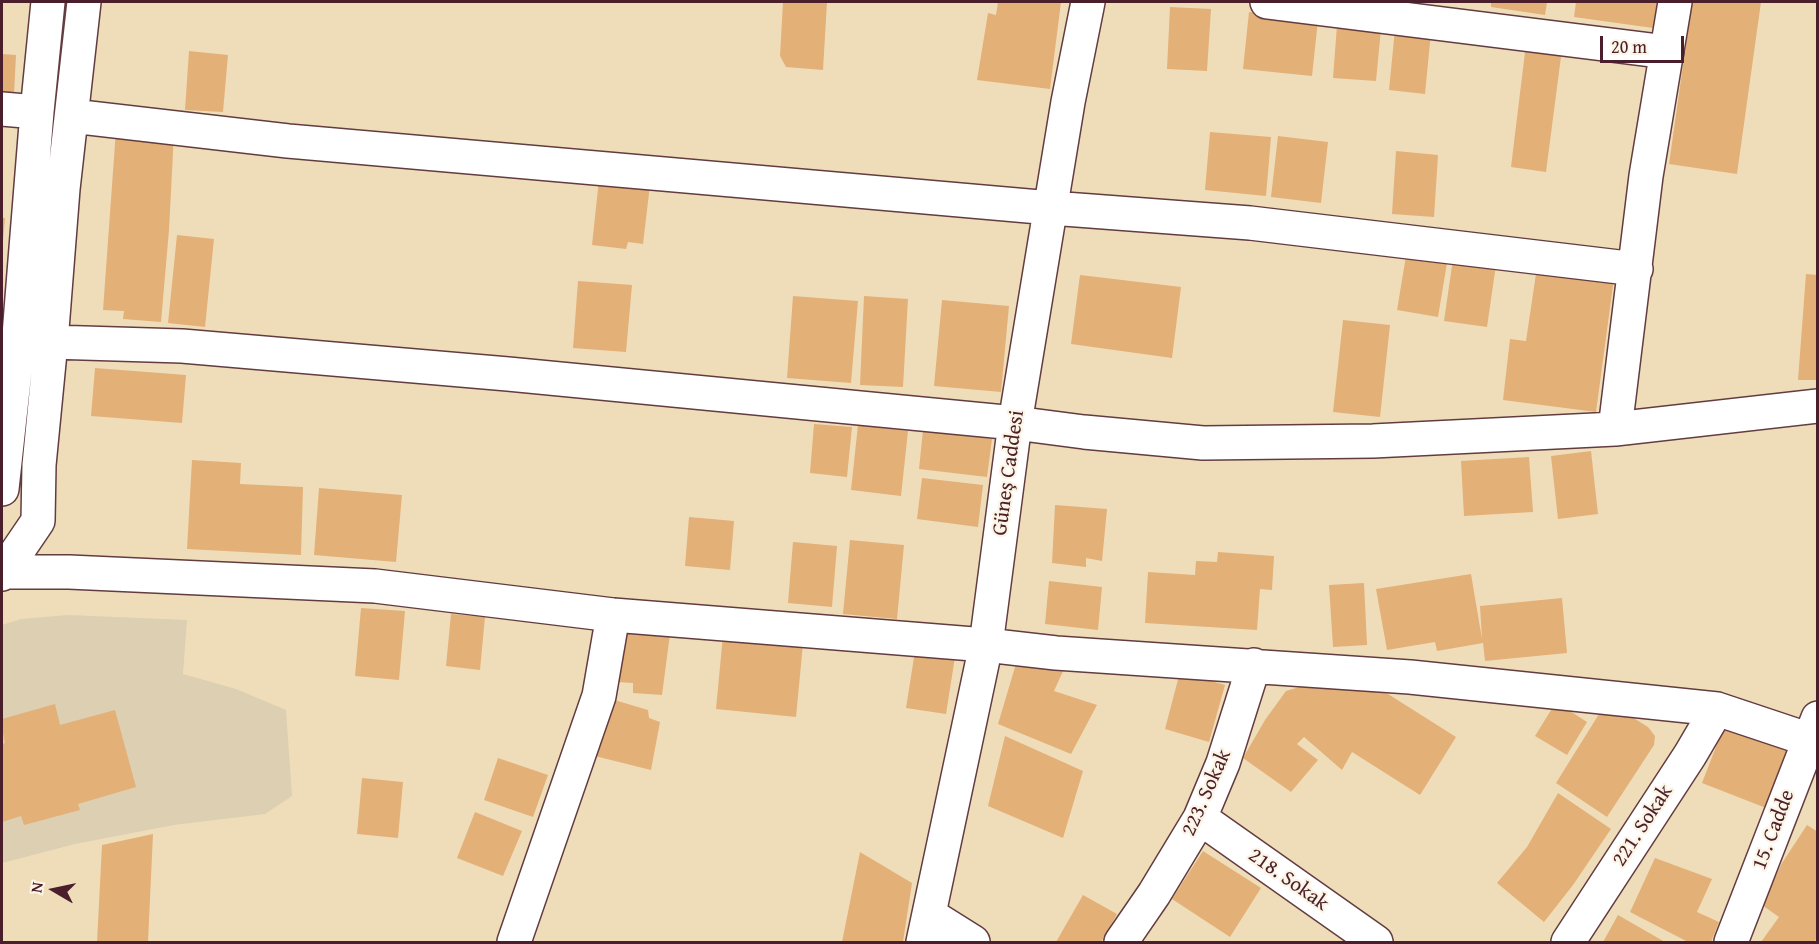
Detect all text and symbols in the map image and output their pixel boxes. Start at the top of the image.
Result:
scale bar [1603,24,1687,62]
text: 20 m [1611,33,1647,60]
street label: Güneş Caddesi [988,409,1030,537]
street label: 223. Sokak [1177,746,1237,840]
street label: 221. Sokak [1607,780,1679,872]
street label: 15. Cadde [1747,786,1801,874]
street label: 218. Sokak [1243,843,1333,917]
north arrow [24,860,84,920]
text: N [24,880,49,894]

